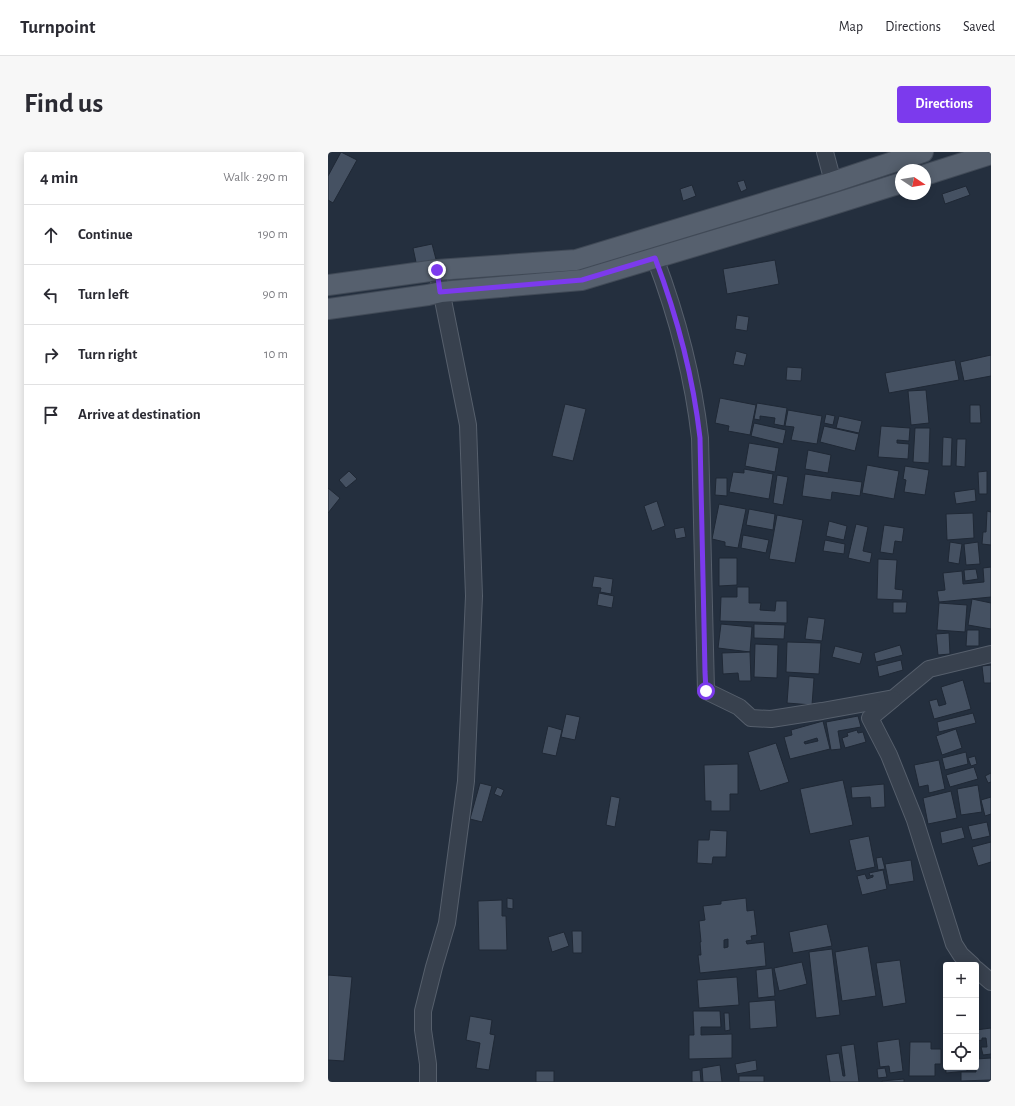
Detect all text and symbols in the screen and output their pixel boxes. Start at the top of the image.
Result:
text: Turnpoint [20,18,95,37]
text: Map [839,20,863,34]
text: Directions [885,20,941,34]
text: Saved [963,20,995,34]
button: Directions [897,86,991,123]
text: Find us [24,90,103,118]
north arrow [895,164,931,200]
text: 4 min [40,169,78,186]
text: Walk · 290 m [223,171,288,184]
icon: ahead [40,224,62,246]
text: Continue [78,227,133,242]
text: 190 m [258,228,288,241]
route end [428,261,446,279]
icon: left [40,284,62,306]
text: Turn left [78,287,129,302]
text: 90 m [262,288,288,301]
icon: right [40,344,62,366]
text: Turn right [78,347,137,362]
text: 10 m [264,348,288,361]
icon: arrive [40,404,62,426]
text: Arrive at destination [78,407,201,422]
route start [697,682,715,700]
map controls [943,962,979,1070]
button: + [943,962,979,998]
button: − [943,998,979,1034]
button: locate [943,1034,979,1070]

